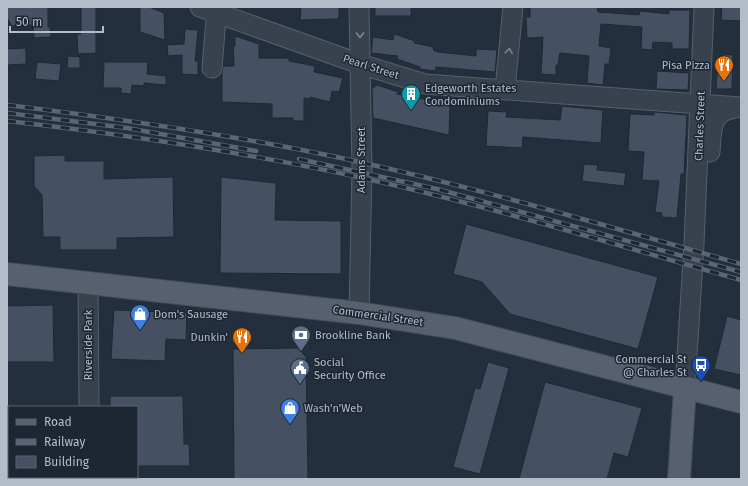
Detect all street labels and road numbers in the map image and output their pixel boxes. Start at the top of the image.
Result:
street label: Pearl Street [341,52,401,82]
street label: Charles Street [692,91,708,161]
street label: Adams Street [355,127,368,193]
street label: Commercial Street [332,303,424,329]
street label: Riverside Park [82,309,95,380]

